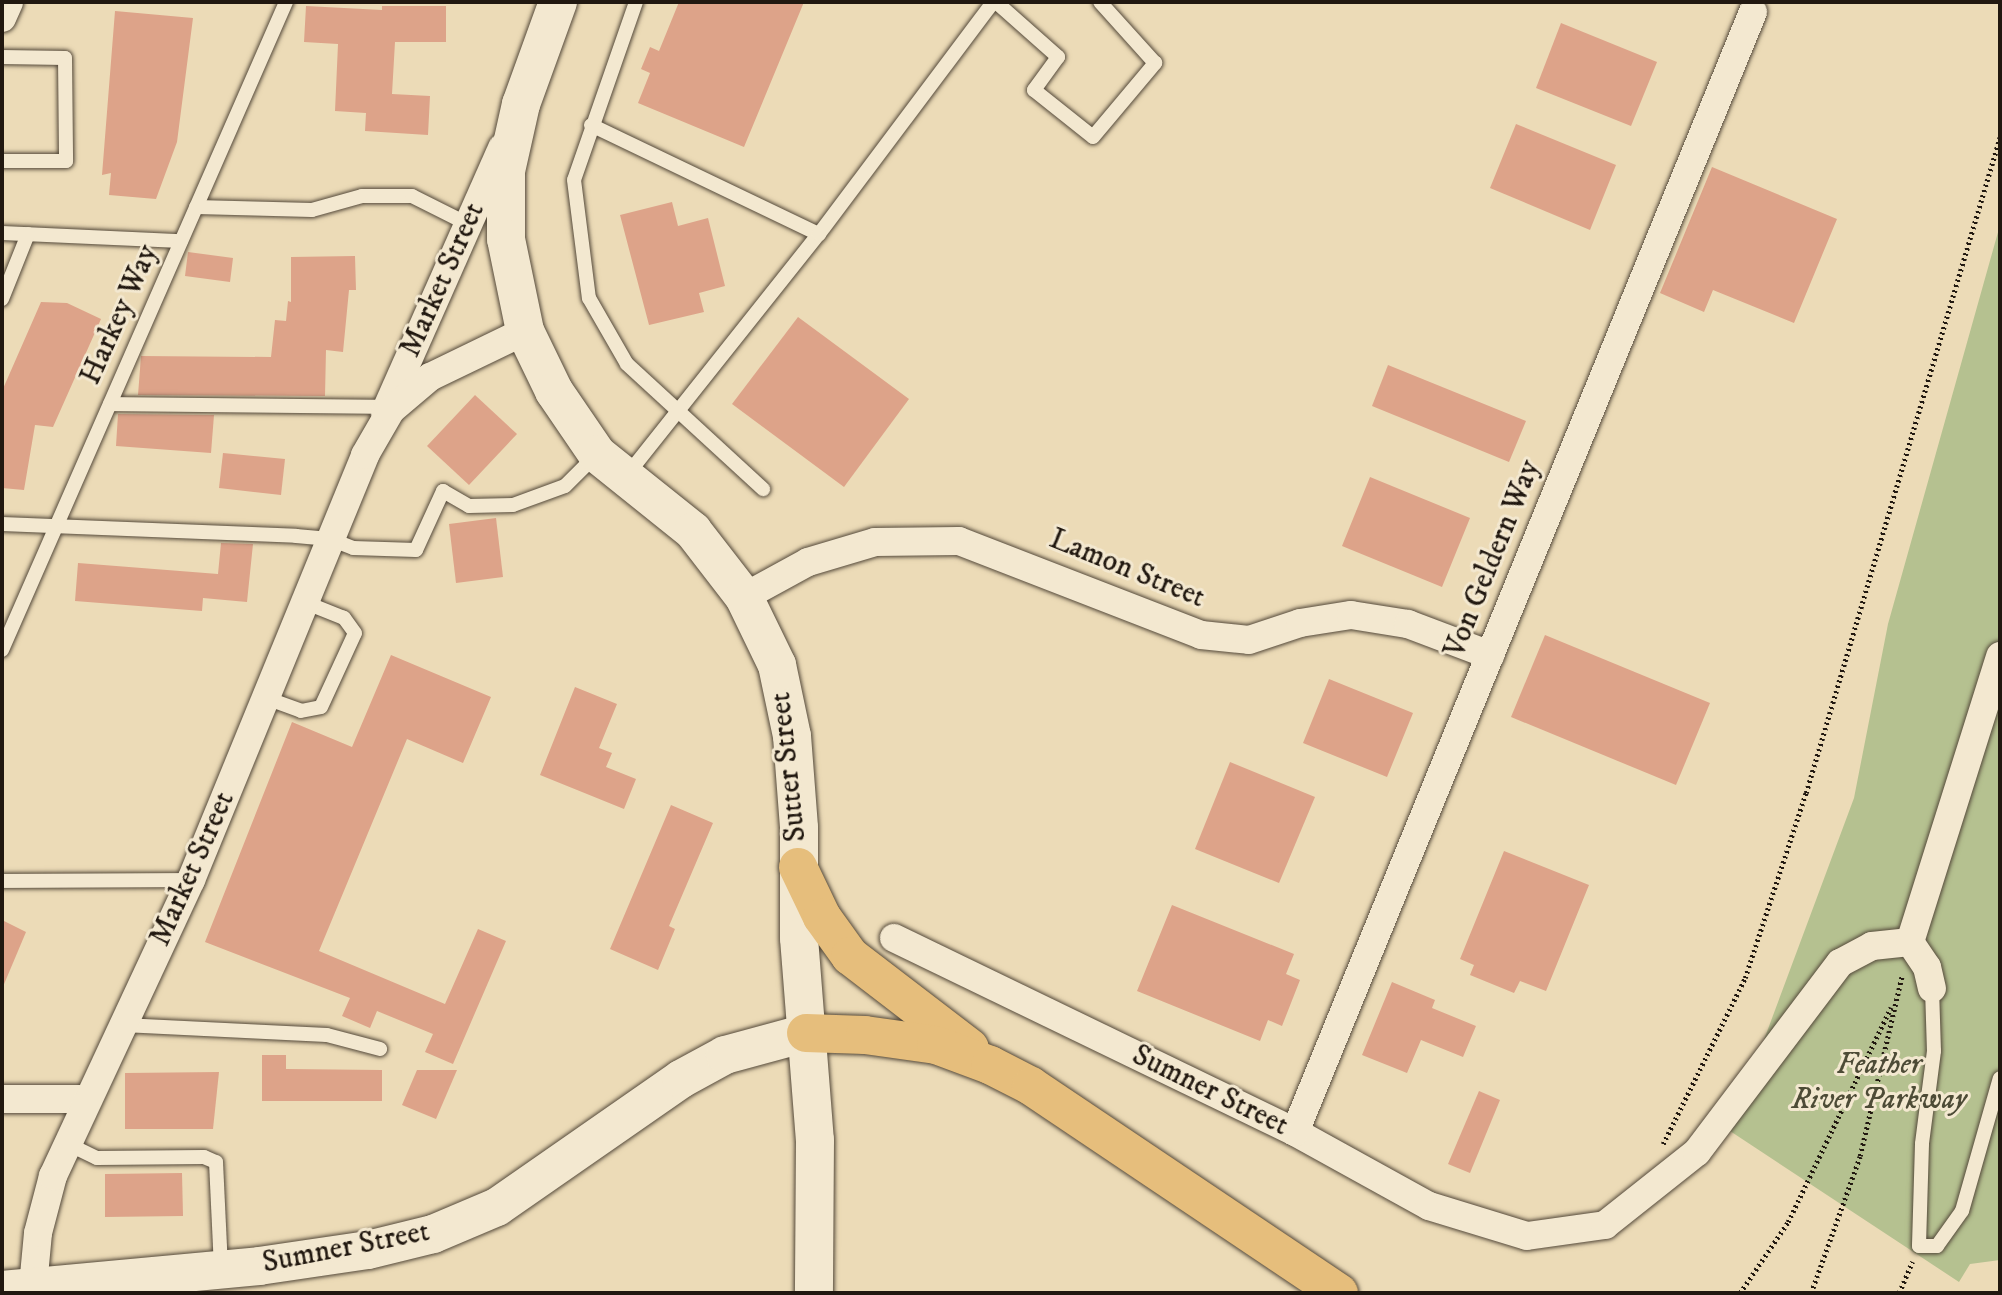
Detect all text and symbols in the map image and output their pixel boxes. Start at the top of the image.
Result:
street label: Market Street [393,197,493,363]
street label: Harkey Way [73,240,167,390]
street label: Von Geldern Way [1437,455,1549,663]
street label: Lamon Street [1044,522,1210,616]
street label: Sutter Street [763,690,815,844]
street label: Market Street [143,786,243,952]
street label: Sumner Street [1126,1038,1294,1144]
park label: Feather River Parkway [1791,1047,1967,1118]
street label: Sumner Street [259,1214,433,1282]

